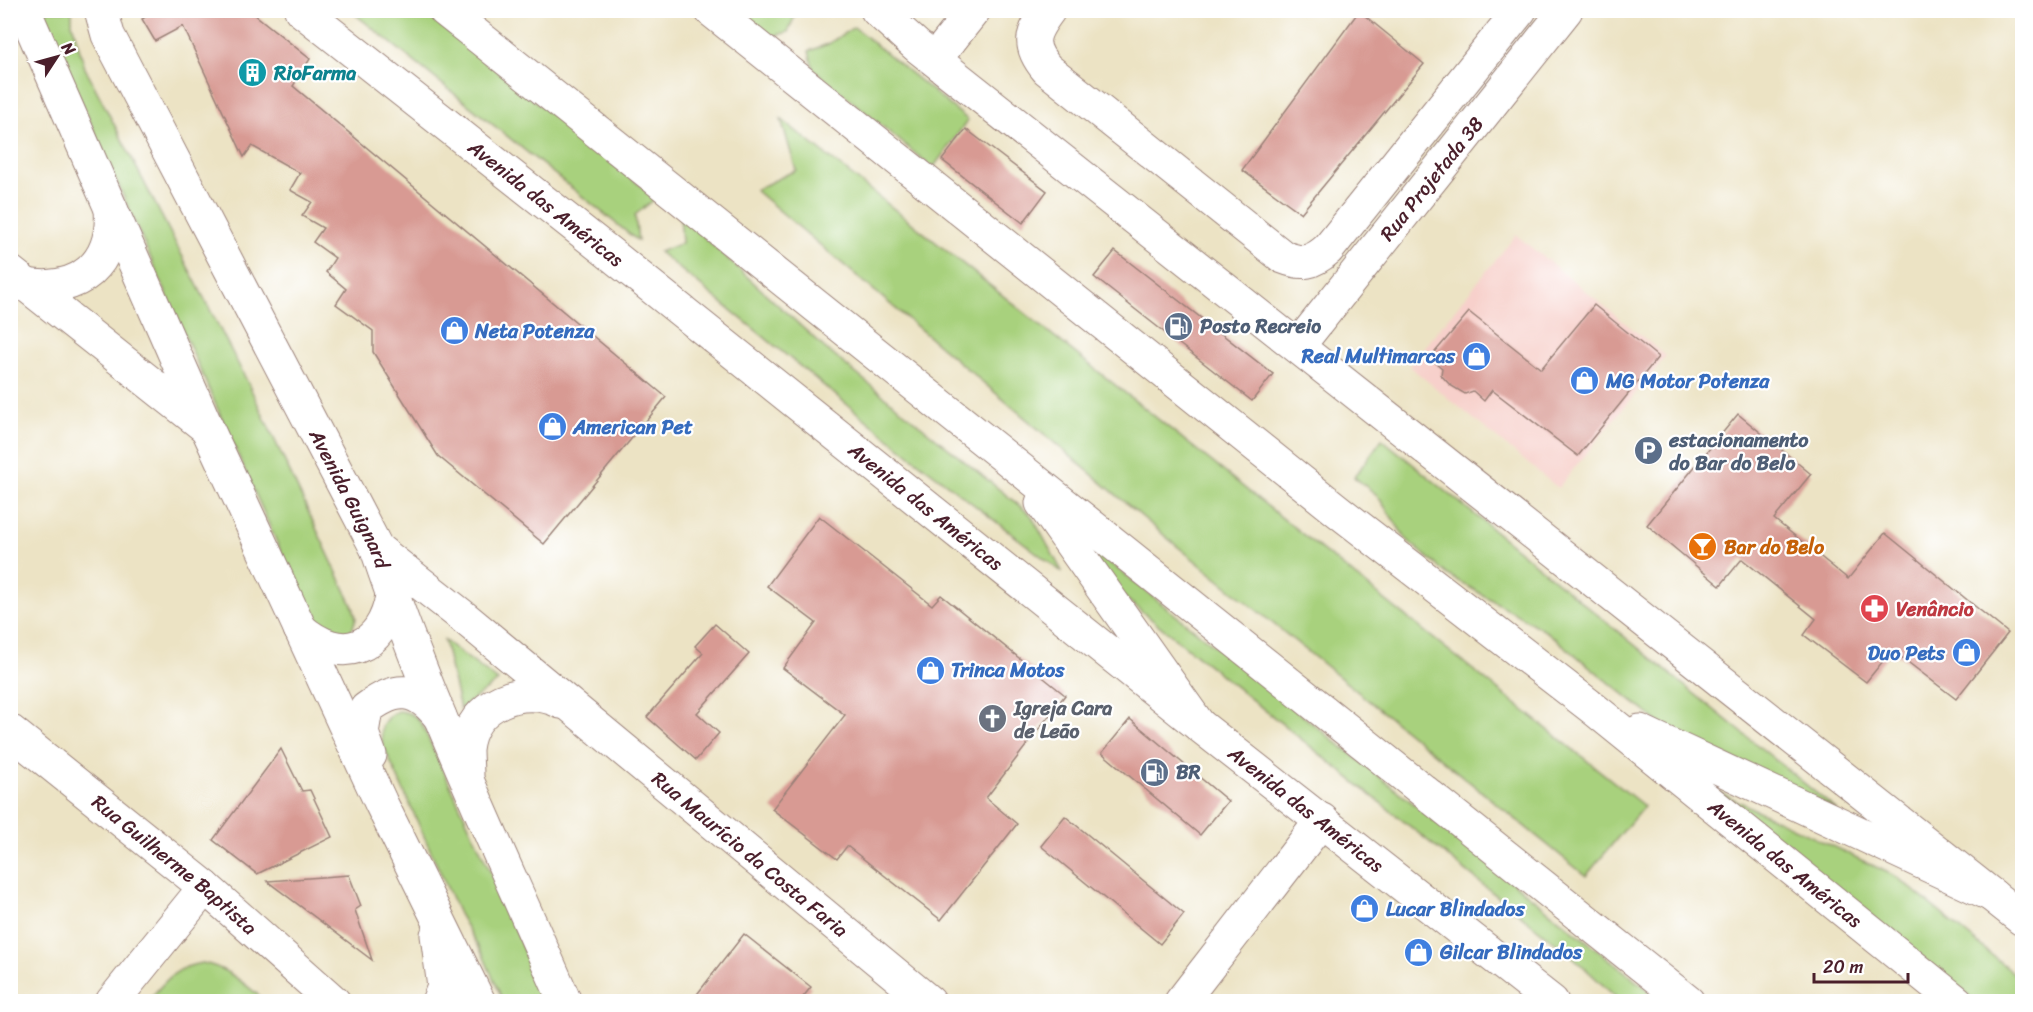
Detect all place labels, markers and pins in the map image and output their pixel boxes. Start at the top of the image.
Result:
place label: RioFarma [273,56,356,91]
building icon: RioFarma [237,57,269,89]
place label: Posto Recreio [1200,309,1321,344]
fuel station icon: Posto Recreio [1163,310,1195,342]
place label: Neta Potenza [474,314,595,349]
shop icon: Neta Potenza [438,315,470,347]
place label: Real Multimarcas [1301,339,1456,374]
shop icon: Real Multimarcas [1460,340,1492,372]
place label: MG Motor Potenza [1605,364,1770,399]
shop icon: MG Motor Potenza [1569,365,1601,397]
place label: American Pet [572,410,693,445]
shop icon: American Pet [536,411,568,443]
place label: estacionamento do Bar do Belo [1668,423,1809,481]
parking icon: estacionamento do Bar do Belo [1632,435,1664,467]
place label: Bar do Belo [1724,530,1825,565]
bar icon: Bar do Belo [1687,531,1719,563]
place label: Venâncio [1896,592,1974,627]
pharmacy icon: Venâncio [1859,593,1891,625]
place label: Duo Pets [1868,636,1946,671]
shop icon: Duo Pets [1950,637,1982,669]
place label: Trinca Motos [951,653,1065,688]
shop icon: Trinca Motos [914,654,946,686]
place label: Igreja Cara de Leão [1013,691,1112,749]
church icon: Igreja Cara de Leão [977,703,1009,735]
place label: BR [1176,755,1201,790]
fuel station icon: BR [1139,756,1171,788]
place label: Lucar Blindados [1386,892,1525,927]
shop icon: Lucar Blindados [1349,893,1381,925]
place label: Gilcar Blindados [1439,935,1583,970]
shop icon: Gilcar Blindados [1403,936,1435,968]

